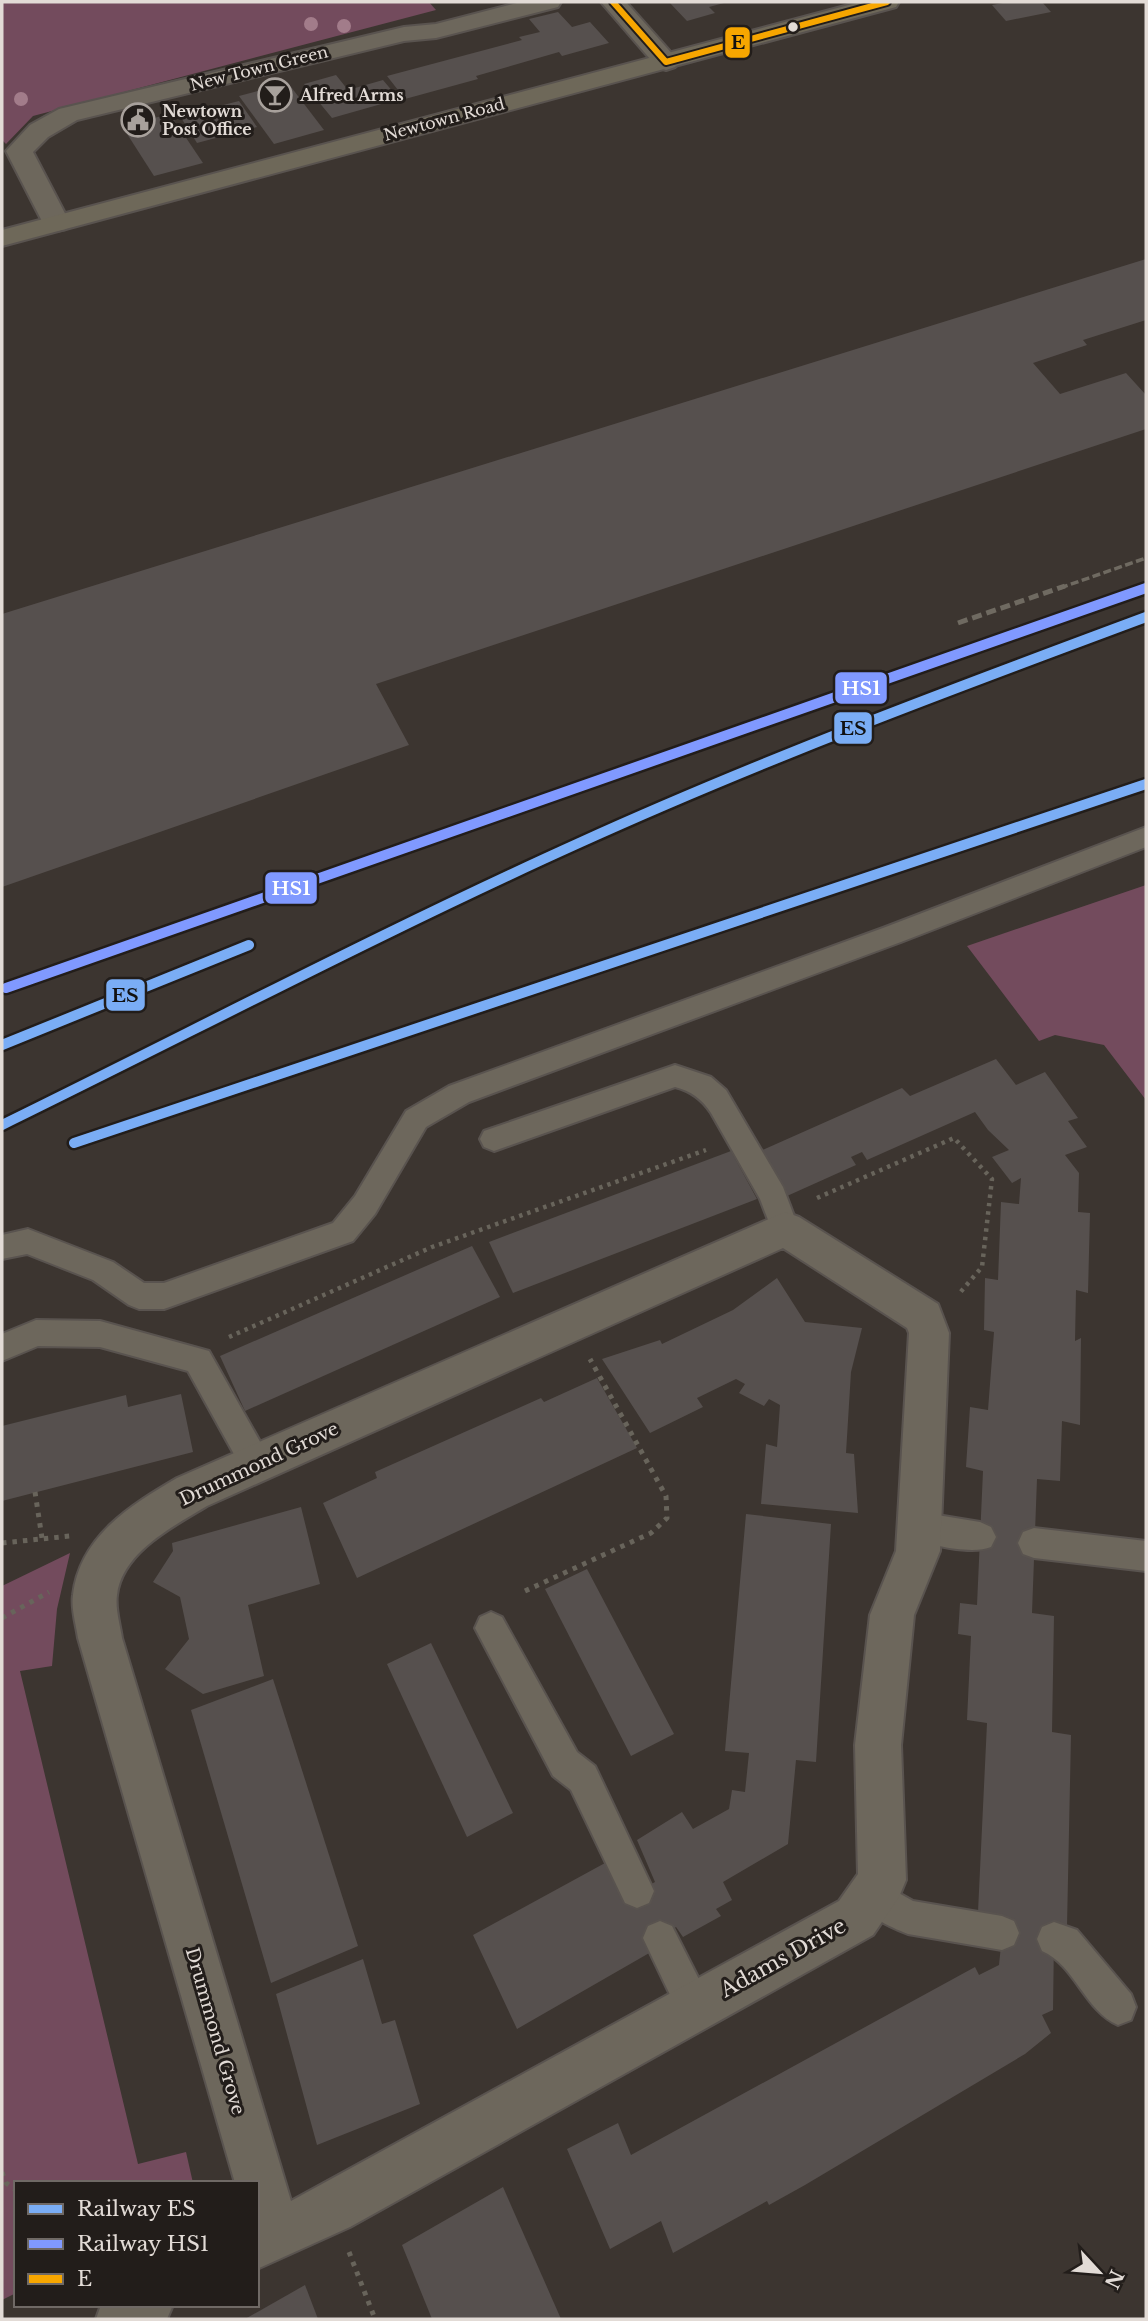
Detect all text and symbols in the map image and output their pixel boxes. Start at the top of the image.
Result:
unlabelled marker [786,20,800,34]
line badge: E [724,26,751,59]
text: E [731,31,745,54]
street label: New Town Green [188,41,330,95]
bar icon: Alfred Arms [256,76,294,114]
place label: Alfred Arms [299,85,404,105]
street label: Newtown Road [381,93,507,145]
public building icon: Newtown Post Office [119,101,157,139]
place label: Newtown Post Office [162,101,252,139]
line badge: HS1 [834,671,888,705]
text: HS1 [842,677,880,700]
line badge: ES [833,711,873,745]
text: ES [839,717,867,740]
line badge: HS1 [264,871,318,905]
text: HS1 [272,877,310,900]
line badge: ES [105,978,146,1012]
text: ES [111,984,139,1007]
street label: Drummond Grove [176,1417,342,1511]
street label: Adams Drive [715,1913,850,2004]
street label: Drummond Grove [181,1945,249,2117]
legend [14,2181,259,2307]
text: Railway ES [77,2196,196,2222]
text: Railway HS1 [77,2231,209,2257]
north arrow [1064,2237,1134,2307]
text: E [77,2266,92,2292]
text: N [1100,2266,1128,2292]

